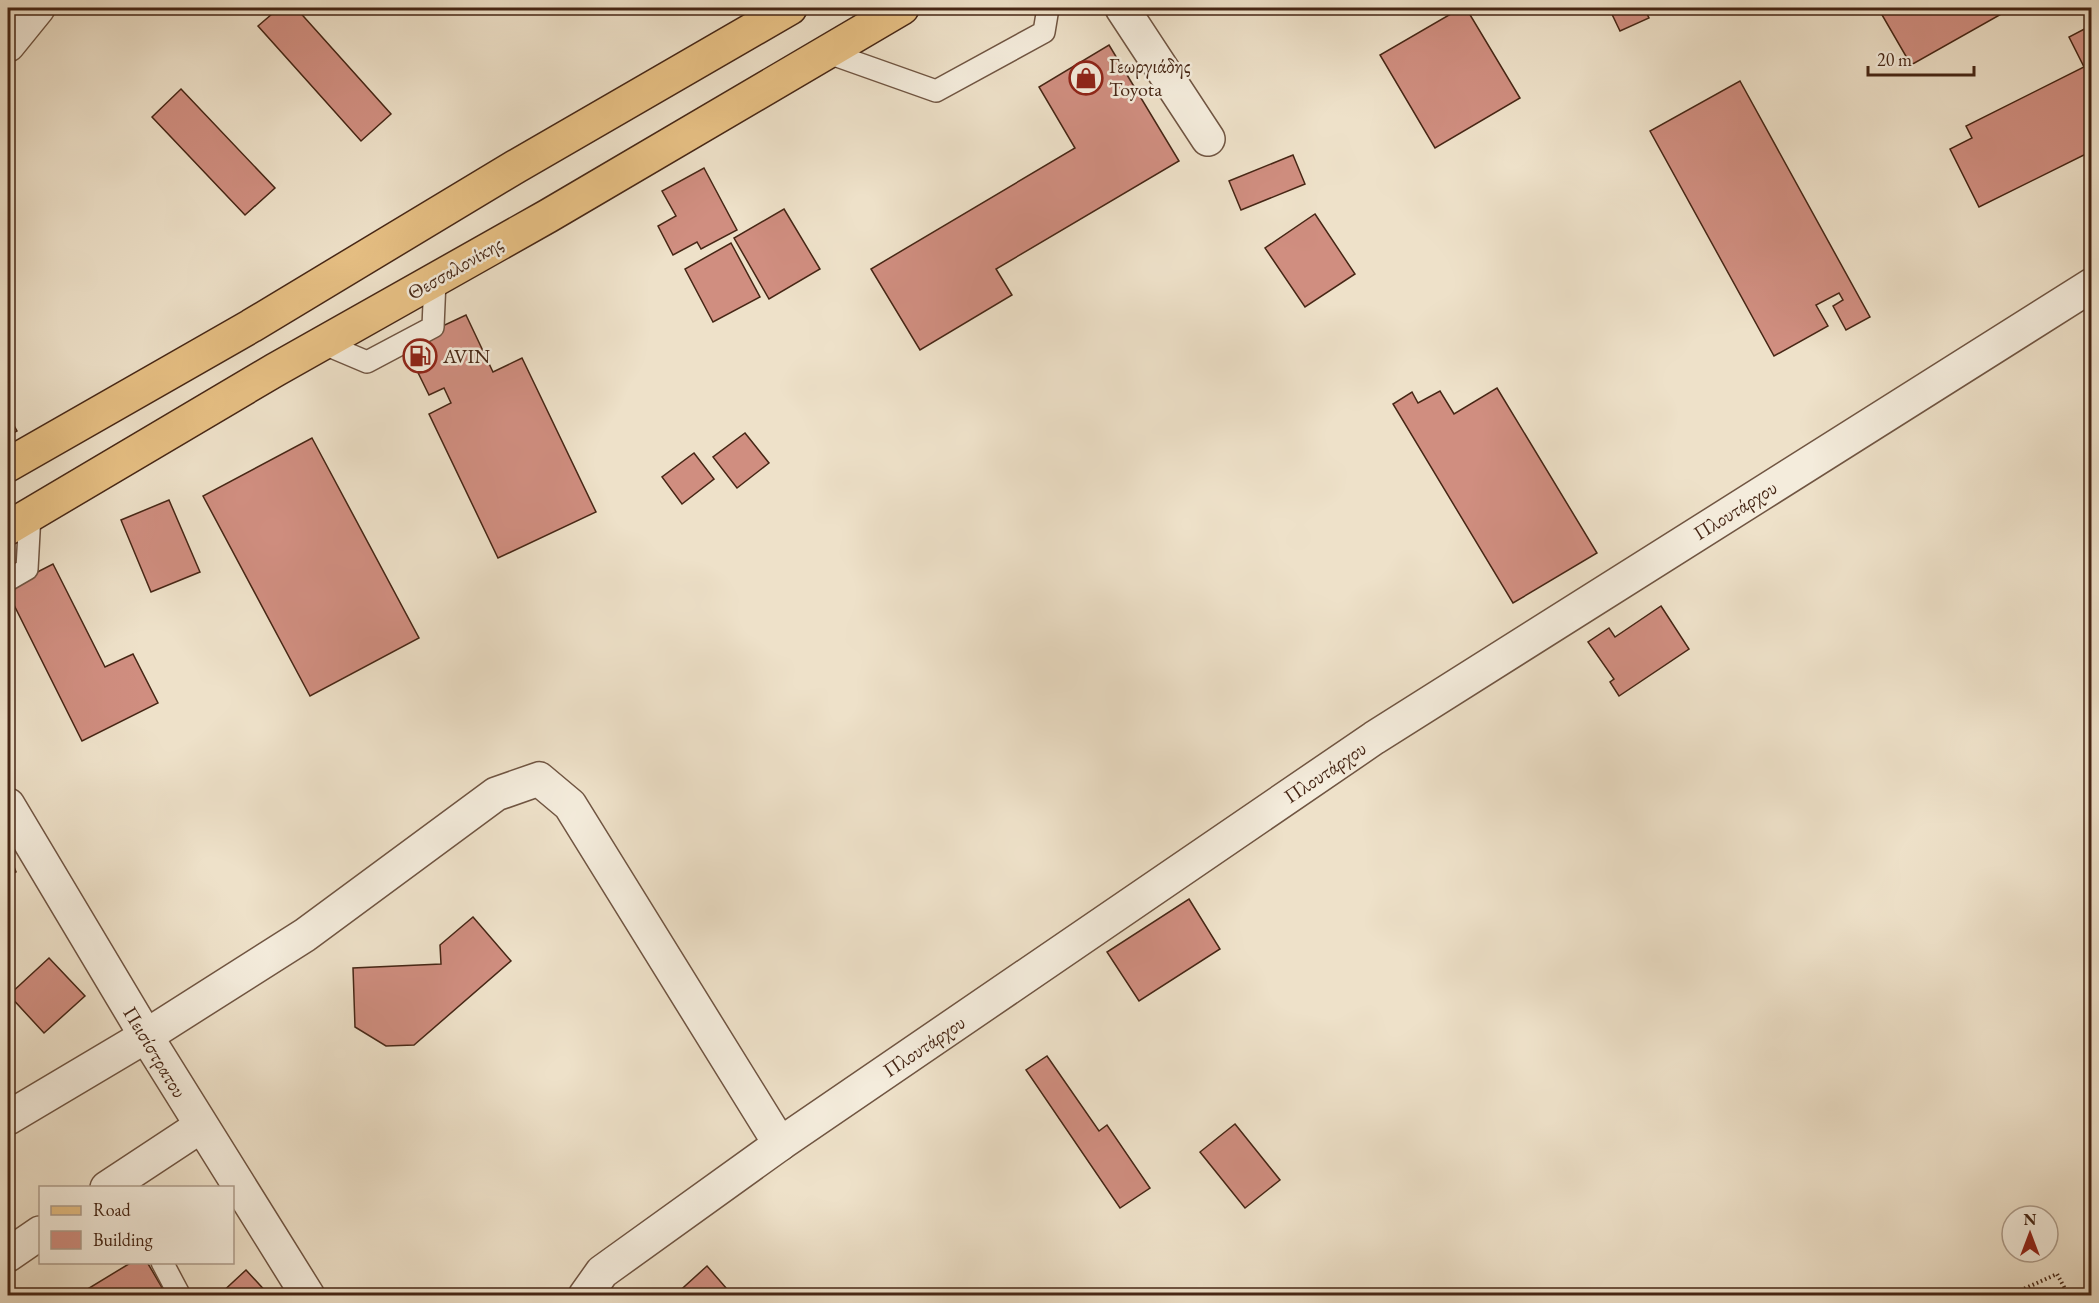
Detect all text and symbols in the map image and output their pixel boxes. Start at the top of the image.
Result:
scale bar [1868,39,1974,77]
text: 20 m [1877,48,1912,71]
place label: Γεωργιάδης Toyota [1109,53,1191,102]
shop icon: Γεωργιάδης Toyota [1068,60,1104,96]
street label: Θεσσαλονίκης [403,230,507,306]
fuel station icon: AVIN [402,338,438,374]
place label: AVIN [442,343,490,369]
street label: Πλουτάρχου [1688,474,1782,546]
street label: Πλουτάρχου [1279,735,1371,809]
street label: Πεισίστρατου [117,1001,193,1103]
street label: Πλουτάρχου [878,1009,970,1083]
legend [39,1186,234,1264]
text: Road [93,1198,132,1221]
north arrow [2000,1204,2060,1264]
text: N [2024,1209,2037,1230]
text: Building [93,1228,153,1251]

